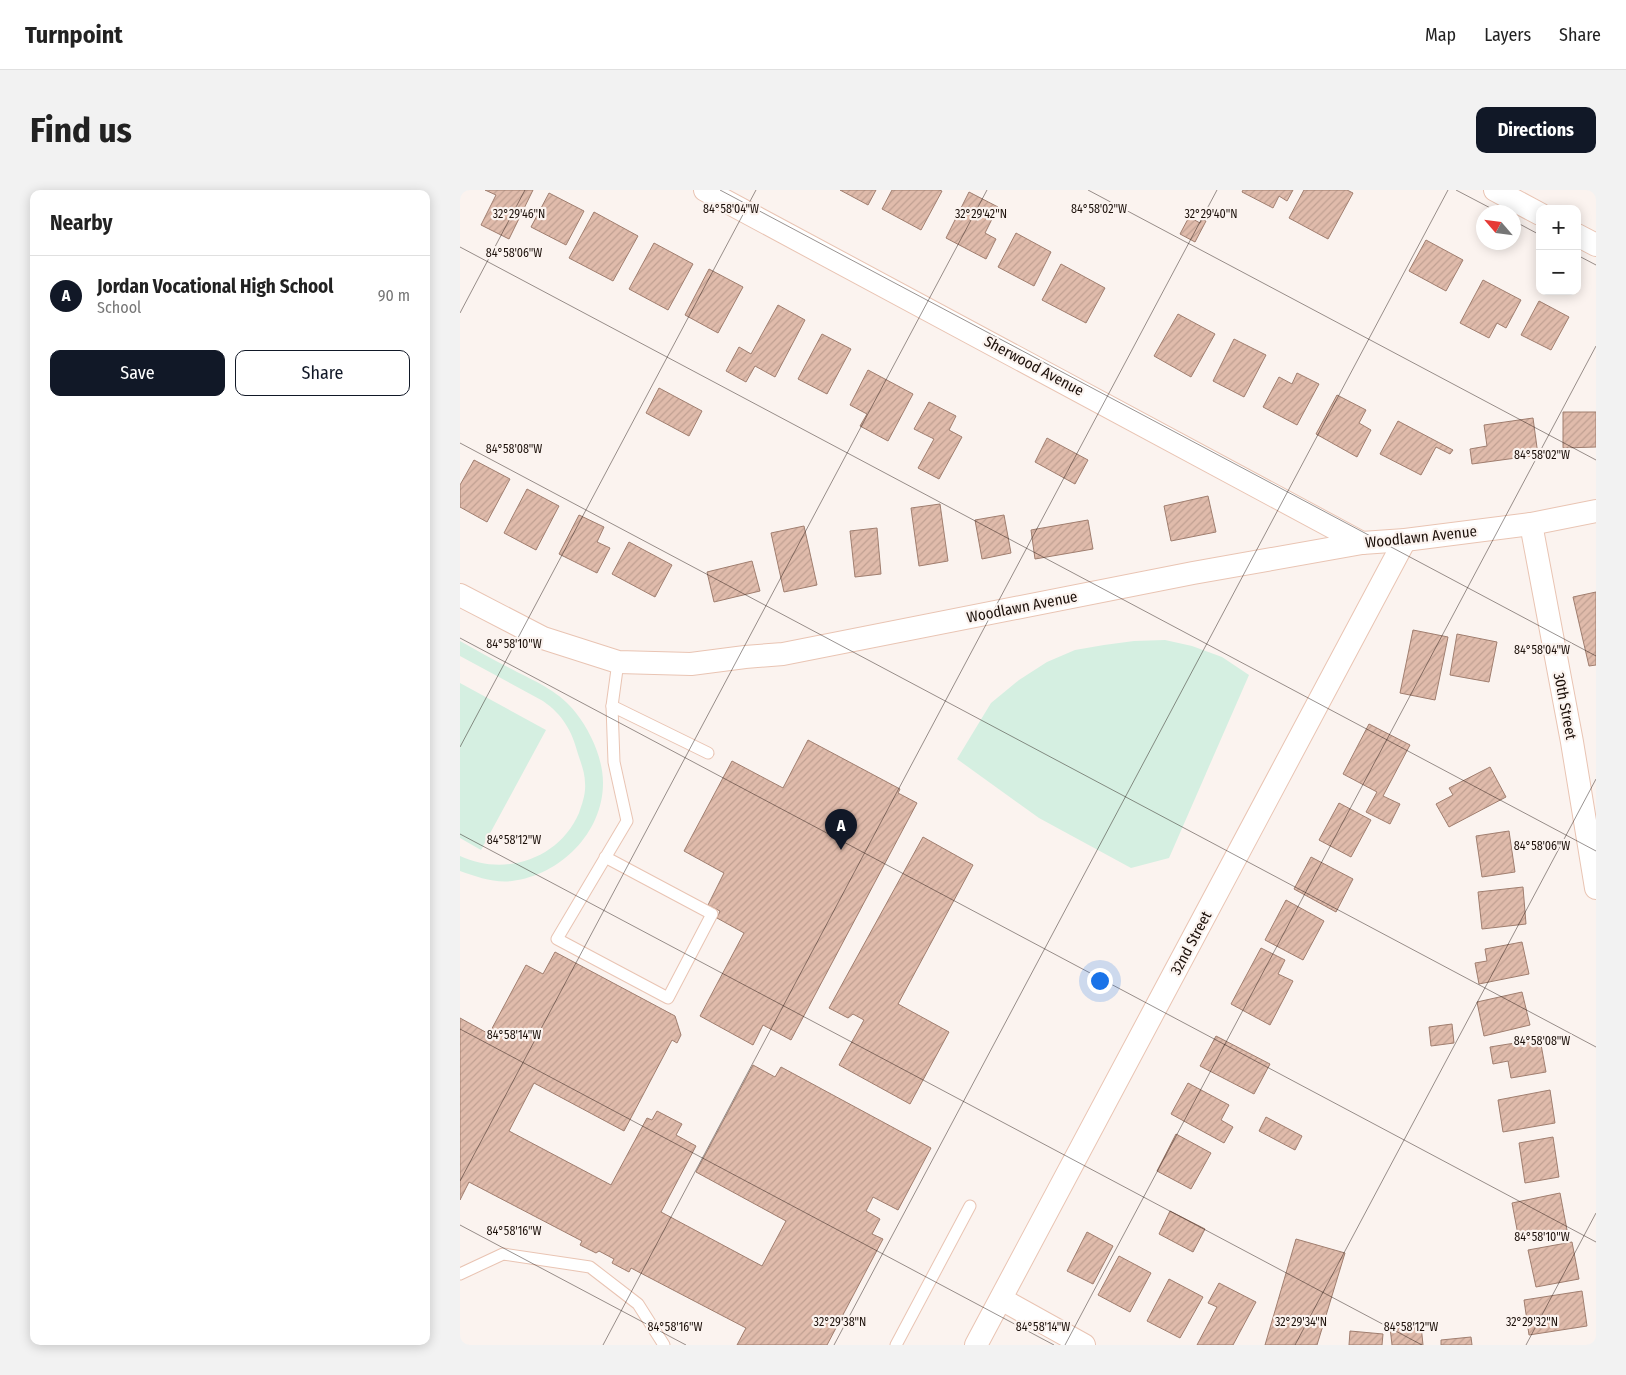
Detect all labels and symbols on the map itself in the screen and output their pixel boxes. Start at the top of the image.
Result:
text: 84°58'04"W [703,202,759,216]
text: 84°58'02"W [1071,202,1127,216]
north arrow [1476,205,1521,250]
text: 32°29'46"N [493,207,545,221]
text: 32°29'42"N [955,207,1007,221]
text: 32°29'40"N [1185,207,1237,221]
text: 84°58'06"W [486,246,542,260]
street label: Sherwood Avenue [981,332,1087,400]
text: 84°58'08"W [486,442,542,456]
text: 84°58'02"W [1514,448,1570,462]
street label: Woodlawn Avenue [1364,522,1478,552]
street label: Woodlawn Avenue [965,587,1079,627]
text: 84°58'10"W [486,637,542,651]
text: 84°58'04"W [1514,643,1570,657]
street label: 30th Street [1550,671,1580,741]
pin: A [825,809,857,850]
text: 84°58'12"W [487,833,541,847]
text: 84°58'06"W [1514,839,1570,853]
street label: 32nd Street [1167,908,1215,978]
your location [1087,968,1113,994]
text: 84°58'14"W [487,1028,541,1042]
text: 84°58'08"W [1514,1034,1570,1048]
text: 84°58'16"W [486,1224,542,1238]
text: 84°58'10"W [1514,1230,1570,1244]
text: 32°29'38"N [814,1315,866,1329]
text: 32°29'34"N [1275,1315,1327,1329]
text: 32°29'32"N [1506,1315,1558,1329]
text: 84°58'16"W [647,1320,703,1334]
text: 84°58'14"W [1016,1320,1070,1334]
text: 84°58'12"W [1384,1320,1438,1334]

